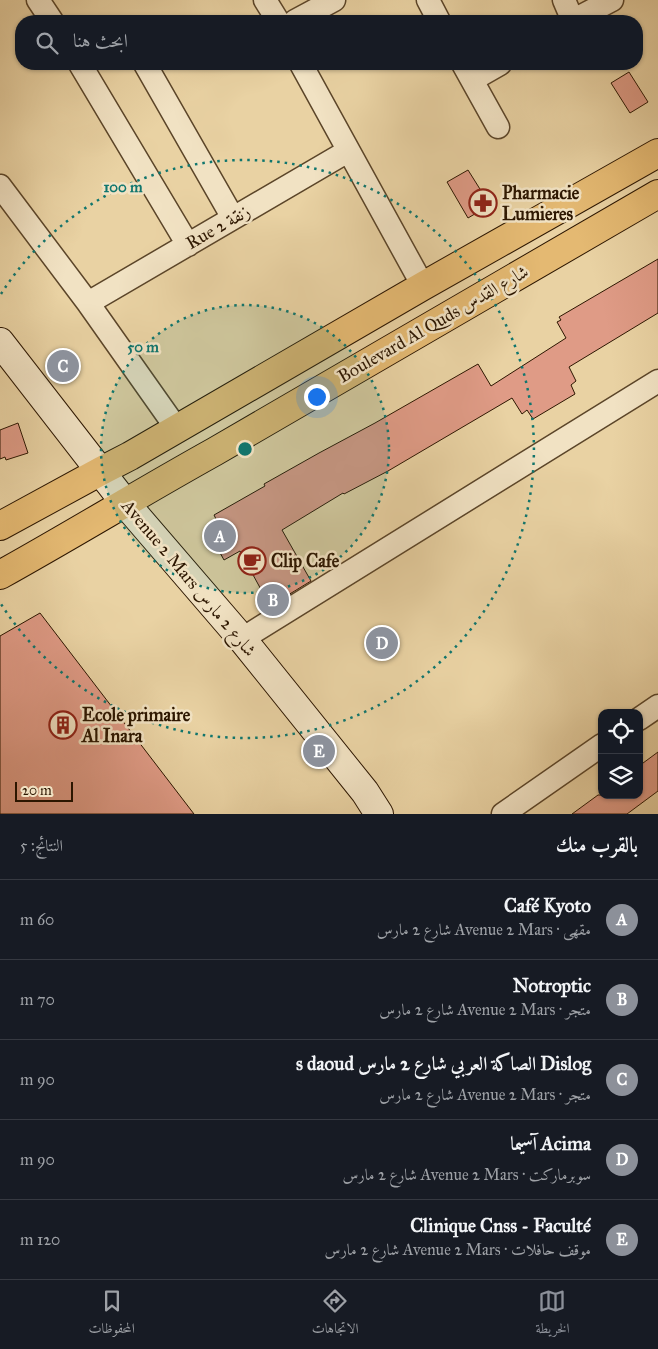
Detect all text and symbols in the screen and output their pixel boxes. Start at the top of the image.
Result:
search box [15,15,643,70]
icon: search [33,29,61,57]
text: ابحث هنا [73,29,128,52]
text: 100 m [103,178,143,196]
place label: Pharmacie Lumieres [502,182,580,225]
pharmacy icon: Pharmacie Lumieres [468,188,498,218]
street label: Rue 2 زنقة [182,200,254,254]
street label: Boulevard Al Quds شارع القدس [334,260,534,391]
text: 50 m [127,338,159,356]
pin: C [47,347,79,385]
your location [304,384,330,410]
centre of rings [236,440,254,458]
street label: Avenue 2 Mars شارع 2 مارس [117,495,261,661]
pin: A [204,517,236,555]
cafe icon: Clip Cafe [237,546,267,576]
place label: Clip Cafe [271,550,340,573]
pin: B [257,581,289,619]
pin: D [366,624,398,662]
place label: Ecole primaire Al Inara [81,704,191,747]
map controls [598,709,643,799]
button: locate [598,709,643,754]
building icon: Ecole primaire Al Inara [48,710,78,740]
pin: E [303,732,335,770]
button: layers [598,754,643,799]
scale bar [15,779,72,802]
text: 20 m [22,782,52,799]
text: بالقرب منك [556,832,638,858]
text: النتائج: 5 [20,836,63,855]
text: Café Kyoto [504,894,591,917]
text: 60 m [20,910,54,929]
text: A [617,910,627,929]
text: مقهى · Avenue 2 Mars شارع 2 مارس [377,920,591,939]
text: Notroptic [513,974,591,997]
text: 70 m [20,990,55,1009]
text: B [617,990,627,1009]
text: متجر · Avenue 2 Mars شارع 2 مارس [379,1000,591,1019]
text: Dislog الصاكة العربي شارع 2 مارس s daoud [296,1052,591,1075]
text: 90 m [20,1070,55,1089]
text: C [617,1070,627,1089]
text: متجر · Avenue 2 Mars شارع 2 مارس [379,1085,591,1104]
text: Acima آسيما [510,1132,591,1155]
text: 90 m [20,1150,55,1169]
text: D [616,1150,628,1169]
text: سوبرماركت · Avenue 2 Mars شارع 2 مارس [342,1165,591,1184]
text: Clinique Cnss - Faculté [410,1214,591,1237]
text: 120 m [20,1230,60,1249]
text: E [616,1230,628,1249]
text: موقف حافلات · Avenue 2 Mars شارع 2 مارس [325,1240,591,1259]
tab: المحفوظات [89,1287,135,1342]
tab: الاتجاهات [312,1287,358,1342]
tab: الخريطة [535,1287,570,1342]

